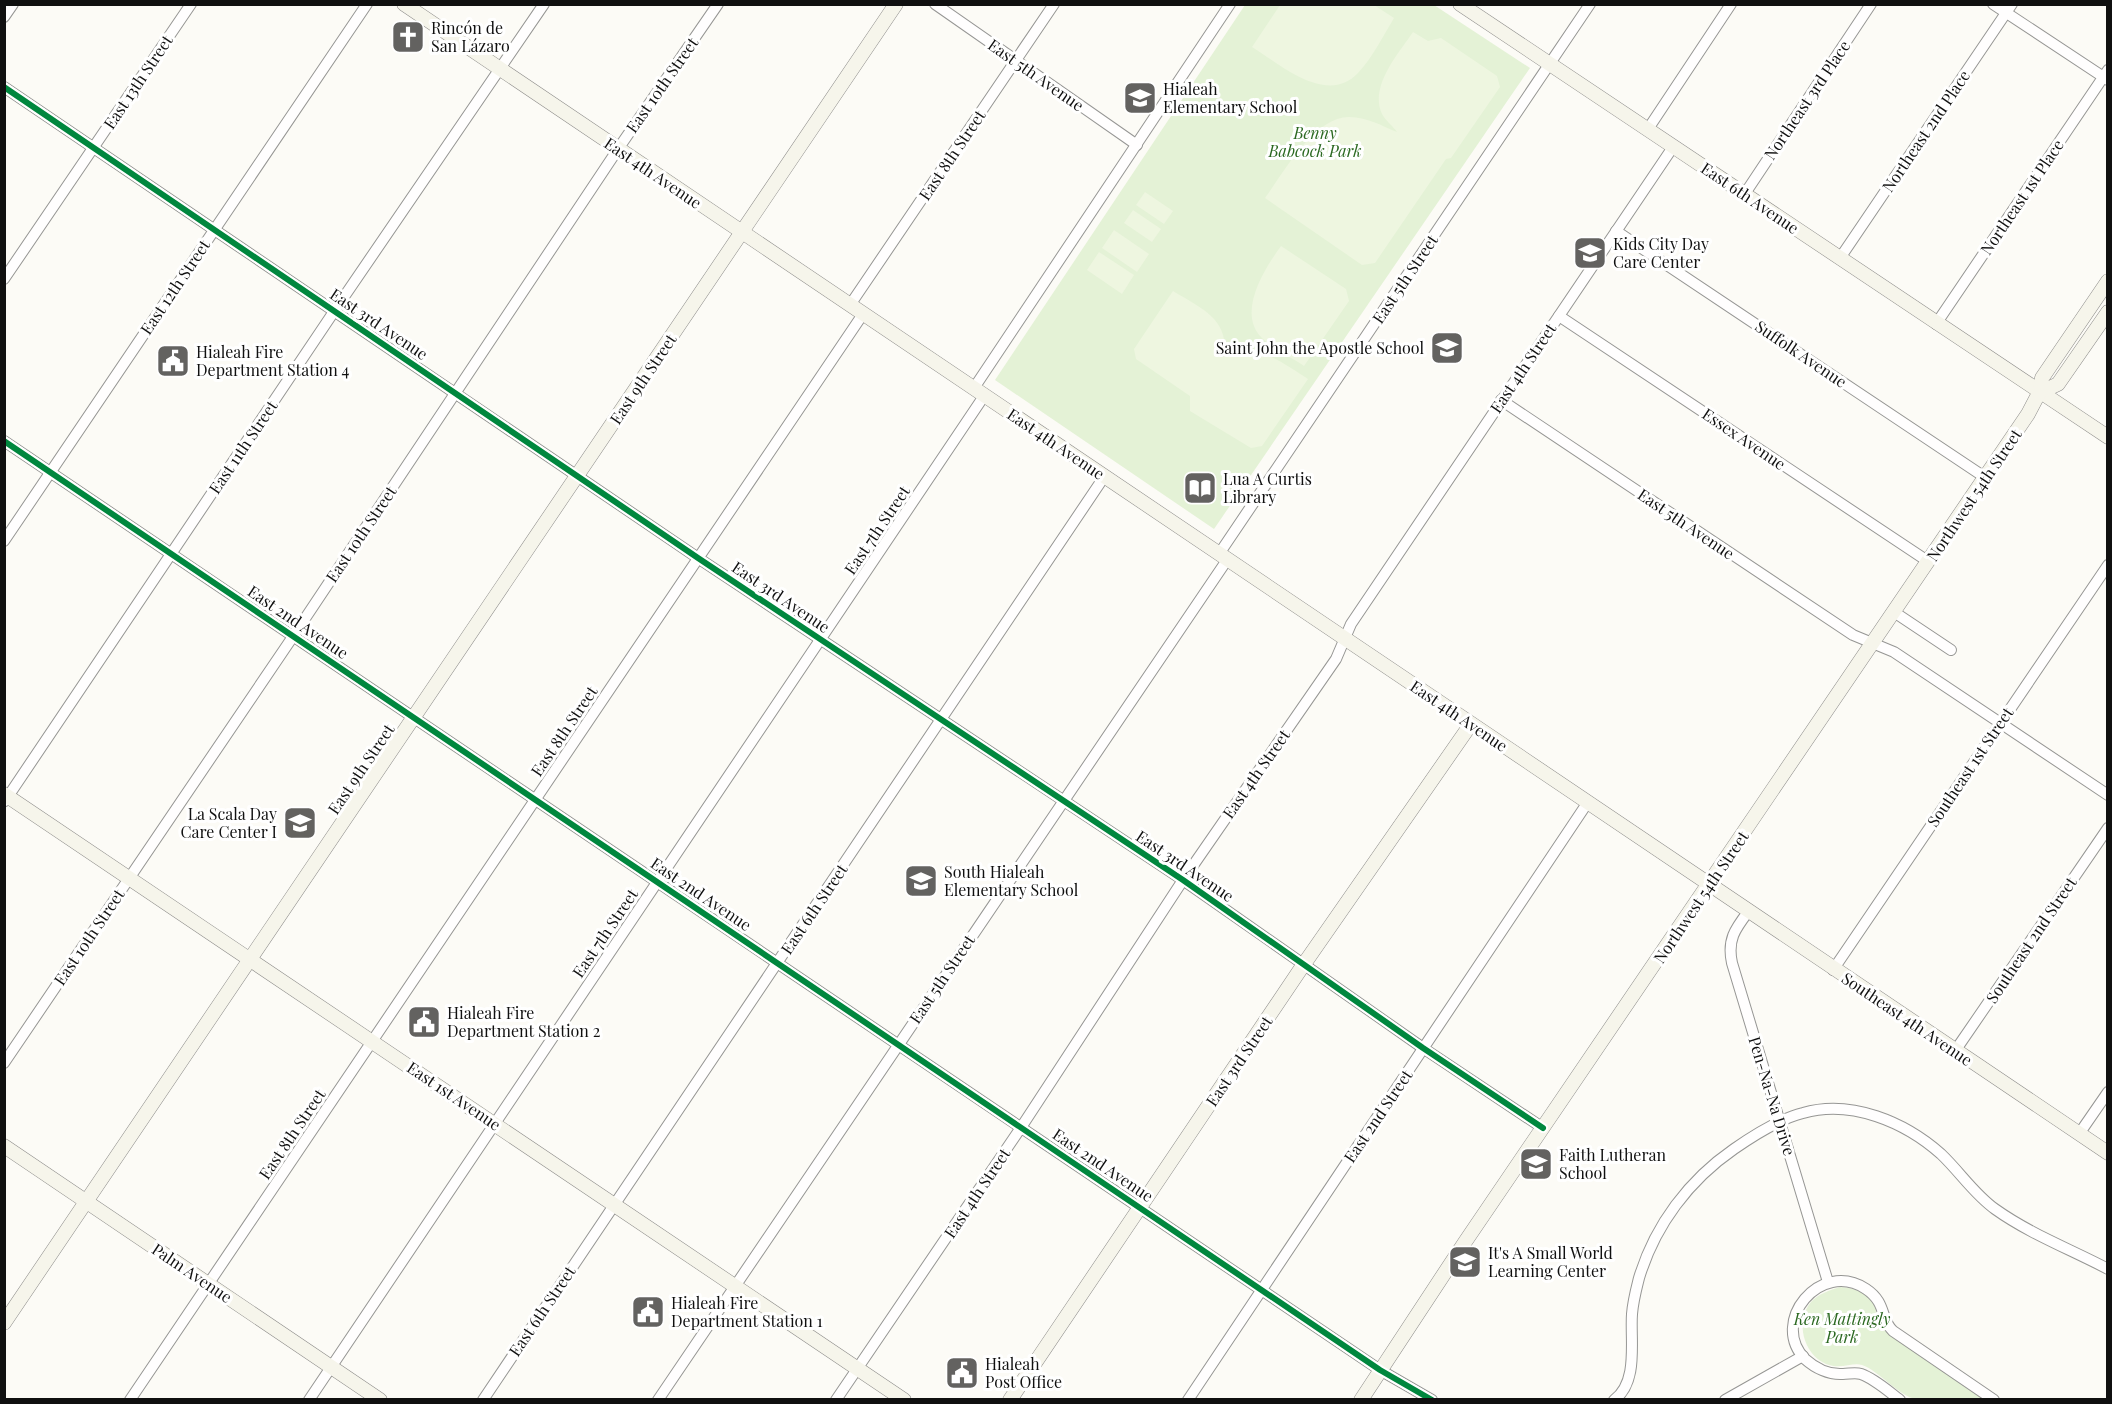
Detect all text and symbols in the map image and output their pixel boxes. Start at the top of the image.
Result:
place label: Rincón de San Lázaro [431,17,510,56]
church icon: Rincón de San Lázaro [390,19,426,55]
street label: East 13th Street [98,30,177,133]
street label: East 10th Street [621,33,702,137]
street label: East 5th Avenue [984,34,1088,115]
street label: Northeast 3rd Place [1759,36,1854,163]
street label: Northeast 2nd Place [1877,66,1974,196]
place label: Hialeah Elementary School [1163,78,1298,117]
school or university icon: Hialeah Elementary School [1122,80,1158,116]
street label: East 8th Street [914,105,990,204]
park label: Benny Babcock Park [1267,122,1362,161]
street label: East 4th Avenue [601,132,706,213]
street label: Northeast 1st Place [1975,135,2068,258]
street label: East 6th Avenue [1697,157,1803,238]
street label: East 5th Street [1367,230,1442,327]
place label: Kids City Day Care Center [1613,233,1709,272]
street label: East 12th Street [135,235,214,338]
school or university icon: Kids City Day Care Center [1572,235,1608,271]
street label: East 3rd Avenue [326,283,432,364]
street label: Suffolk Avenue [1751,315,1851,392]
street label: East 4th Street [1485,319,1561,417]
street label: East 9th Street [605,329,681,428]
school or university icon: Saint John the Apostle School [1429,330,1465,366]
place label: Saint John the Apostle School [1216,337,1424,358]
place label: Hialeah Fire Department Station 4 [196,341,350,380]
public building icon: Hialeah Fire Department Station 4 [155,343,191,379]
street label: East 11th Street [204,396,282,497]
street label: East 4th Avenue [1004,403,1109,484]
street label: Essex Avenue [1698,403,1790,474]
street label: Northwest 54th Street [1921,424,2026,565]
place label: Lua A Curtis Library [1223,468,1312,507]
library icon: Lua A Curtis Library [1182,470,1218,506]
street label: East 10th Street [321,481,401,586]
street label: East 7th Street [839,481,914,578]
street label: East 5th Avenue [1634,484,1739,564]
street label: East 3rd Avenue [728,556,834,637]
street label: East 2nd Avenue [244,580,353,663]
street label: East 4th Avenue [1407,675,1512,756]
street label: East 8th Street [526,681,602,780]
street label: Southeast 1st Street [1922,703,2018,831]
street label: East 9th Street [323,719,399,818]
street label: East 4th Street [1217,725,1294,822]
place label: La Scala Day Care Center I [181,803,277,842]
school or university icon: La Scala Day Care Center I [282,805,318,841]
street label: East 3rd Avenue [1132,825,1238,906]
street label: Northwest 54th Street [1648,826,1753,967]
street label: East 2nd Avenue [647,852,756,935]
street label: East 6th Street [776,859,852,958]
place label: South Hialeah Elementary School [944,861,1079,900]
school or university icon: South Hialeah Elementary School [903,863,939,899]
street label: Southeast 2nd Street [1981,872,2081,1007]
street label: East 10th Street [49,884,129,989]
street label: East 7th Street [567,884,642,981]
street label: East 5th Street [904,930,979,1027]
street label: Southeast 4th Avenue [1838,967,1977,1070]
place label: Hialeah Fire Department Station 2 [447,1002,601,1041]
public building icon: Hialeah Fire Department Station 2 [406,1004,442,1040]
street label: East 3rd Street [1201,1011,1277,1110]
street label: Pen-Na-Na Drive [1744,1034,1801,1158]
street label: East 1st Avenue [403,1056,505,1135]
street label: East 2nd Street [1339,1065,1417,1166]
street label: East 8th Street [254,1084,330,1183]
street label: East 2nd Avenue [1049,1123,1158,1206]
street label: East 4th Street [939,1144,1015,1242]
place label: Faith Lutheran School [1559,1144,1667,1183]
school or university icon: Faith Lutheran School [1518,1146,1554,1182]
street label: Palm Avenue [148,1238,236,1307]
place label: It's A Small World Learning Center [1488,1242,1613,1281]
school or university icon: It's A Small World Learning Center [1447,1244,1483,1280]
street label: East 6th Street [504,1261,580,1360]
place label: Hialeah Fire Department Station 1 [671,1292,823,1331]
public building icon: Hialeah Fire Department Station 1 [630,1294,666,1330]
park label: Ken Mattingly Park [1793,1308,1891,1347]
place label: Hialeah Post Office [985,1353,1062,1392]
public building icon: Hialeah Post Office [944,1355,980,1391]

